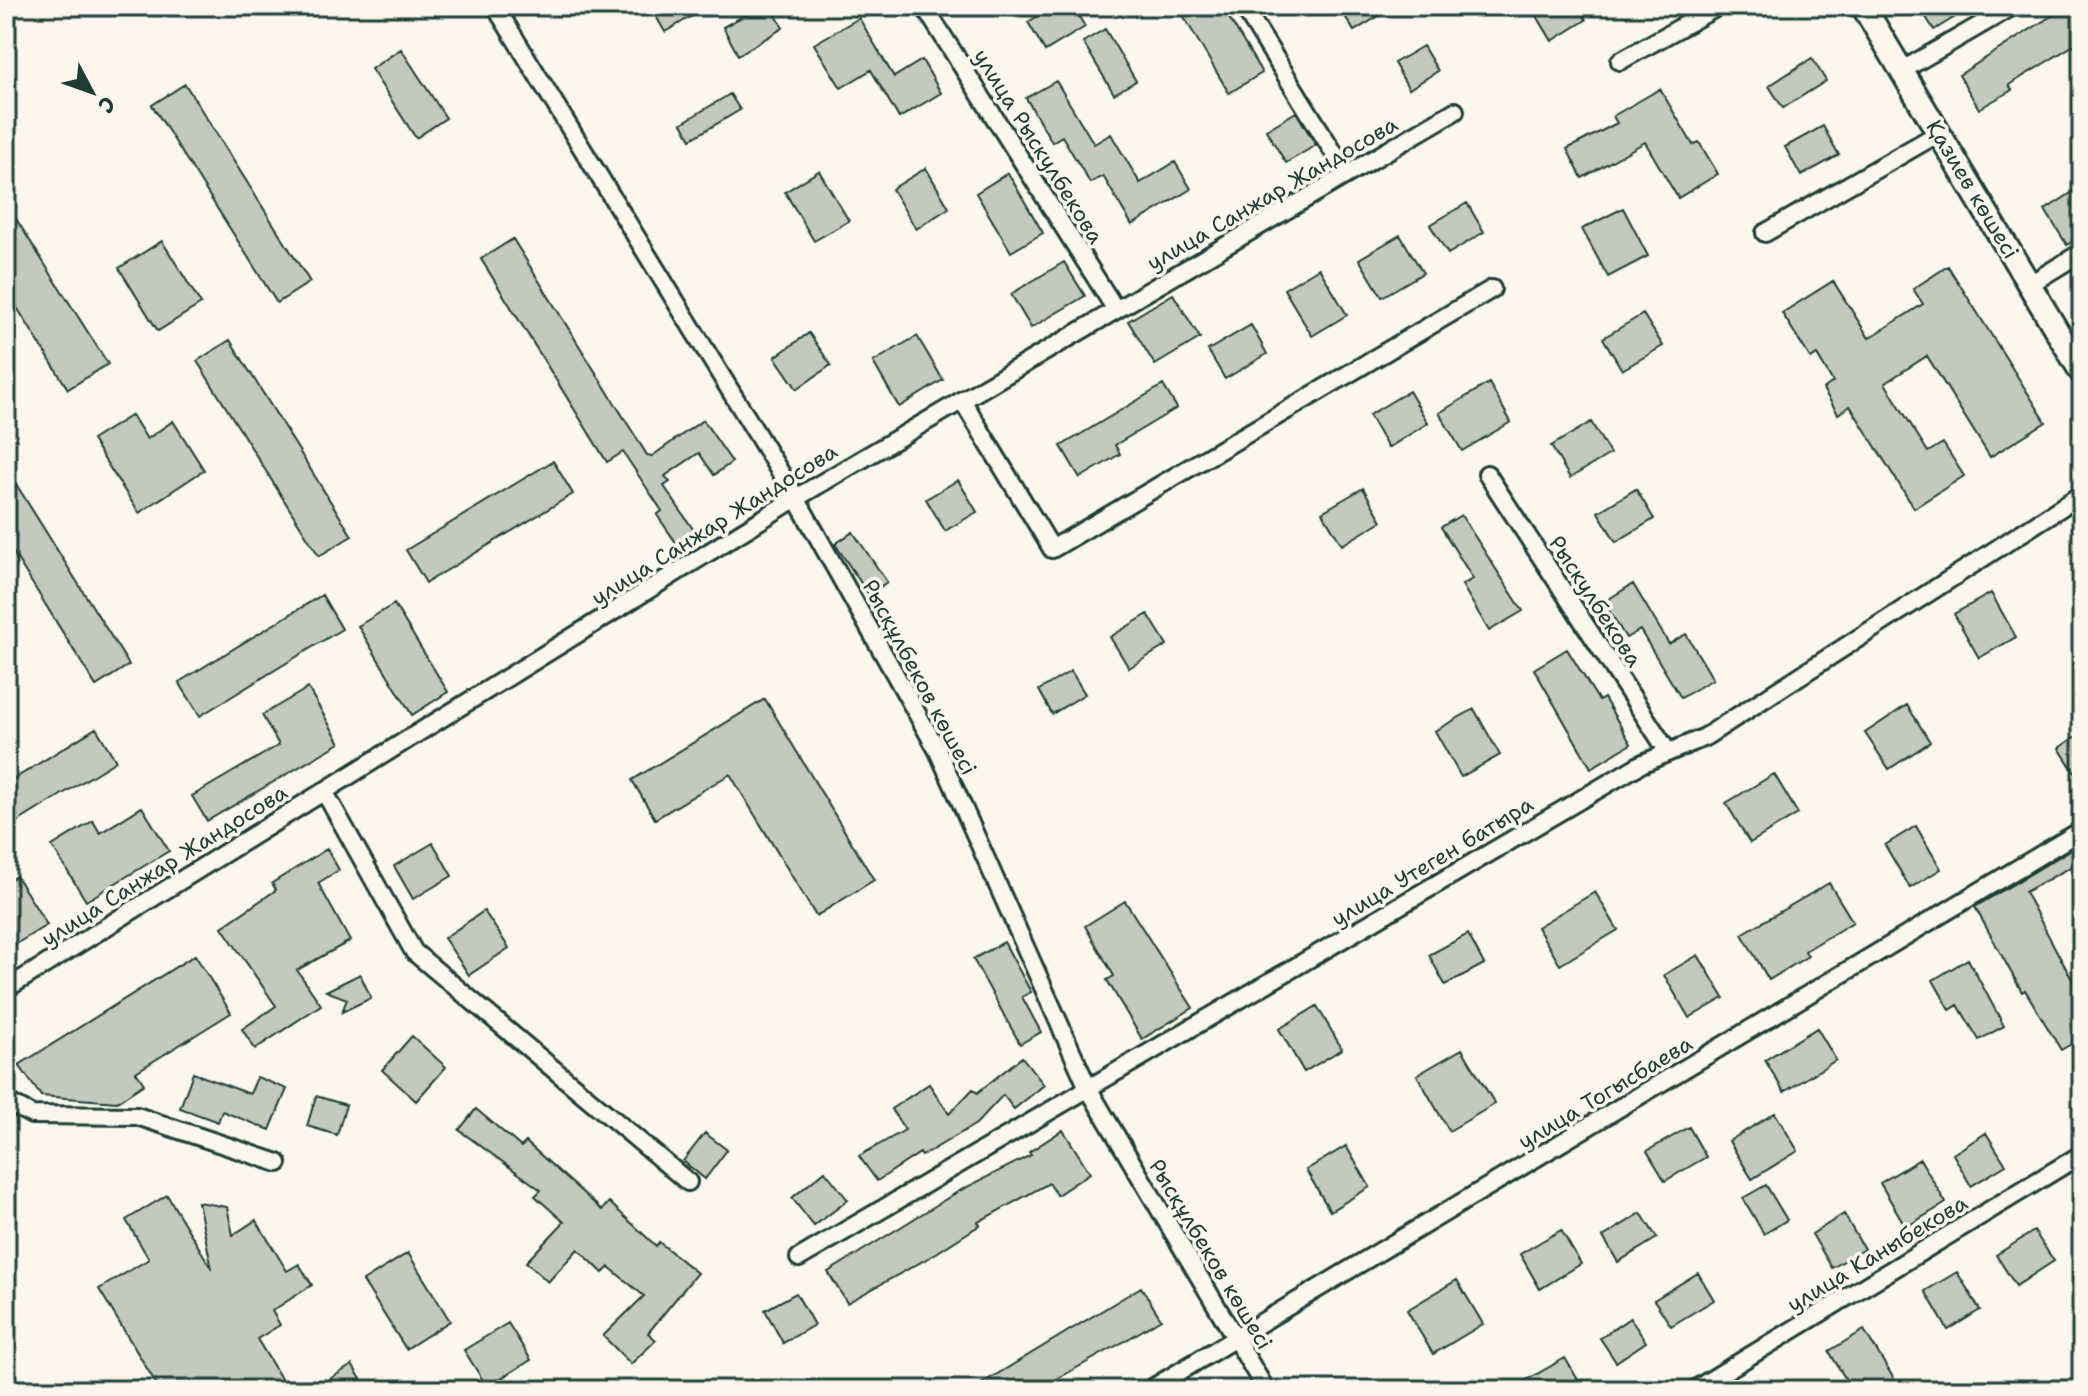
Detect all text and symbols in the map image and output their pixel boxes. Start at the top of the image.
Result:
street label: улица Рыскулбекова [967,43,1111,249]
north arrow [52,52,132,132]
text: С [91,90,122,119]
street label: улица Санжар Жандосова [1142,109,1403,277]
street label: Қазиев көшесі [1920,114,2026,264]
street label: улица Санжар Жандосова [586,436,843,612]
street label: Рыскулбекова [1542,530,1649,673]
street label: Рысқұлбеков көшесі [856,574,983,780]
street label: улица Санжар Жандосова [36,777,293,953]
street label: улица Утеген батыра [1326,789,1539,933]
street label: улица Тогысбаева [1513,1029,1698,1156]
street label: Рысқұлбеков көшесі [1142,1154,1279,1355]
street label: улица Каныбекова [1782,1188,1973,1319]

